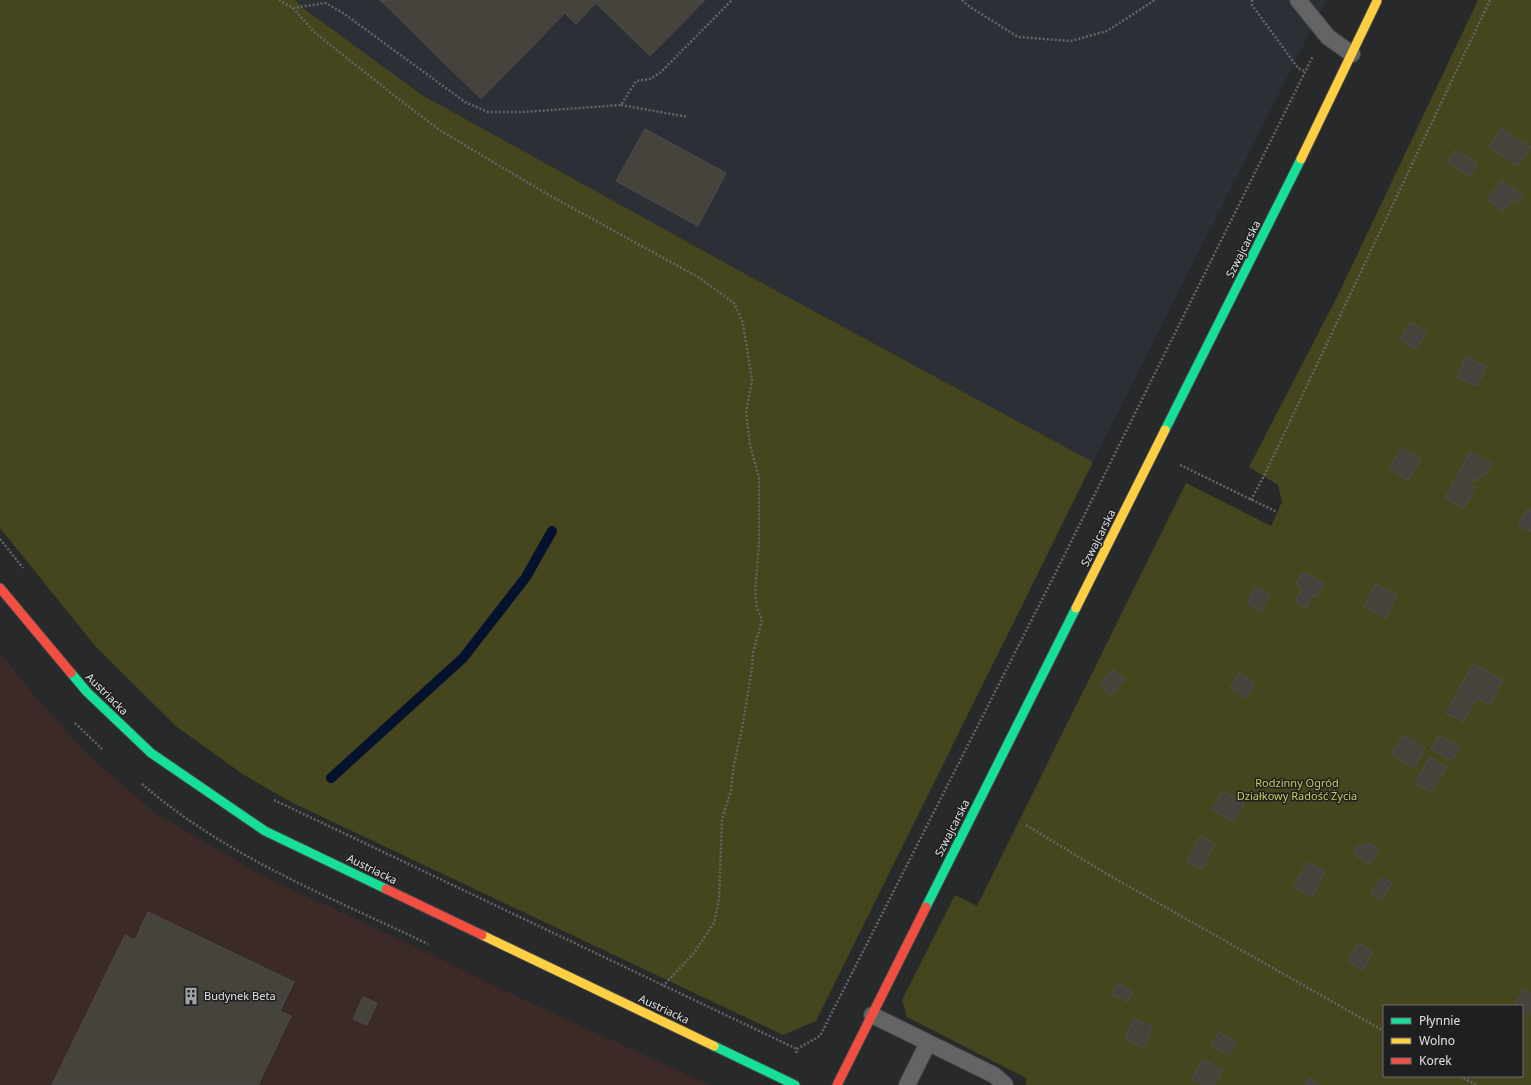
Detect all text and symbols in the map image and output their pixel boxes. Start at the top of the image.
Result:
street label: Szwajcarska [1222,218,1263,280]
street label: Szwajcarska [1077,507,1118,569]
street label: Austriacka [83,669,132,718]
park label: Rodzinny Ogród Działkowy Radość Życia [1237,775,1357,803]
street label: Szwajcarska [931,797,972,859]
street label: Austriacka [345,850,400,887]
building icon: Budynek Beta [181,986,201,1006]
place label: Budynek Beta [204,988,276,1003]
street label: Austriacka [637,990,692,1027]
legend [1383,1005,1523,1077]
text: Płynnie [1419,1012,1460,1029]
text: Wolno [1419,1032,1455,1049]
text: Korek [1419,1052,1452,1069]

